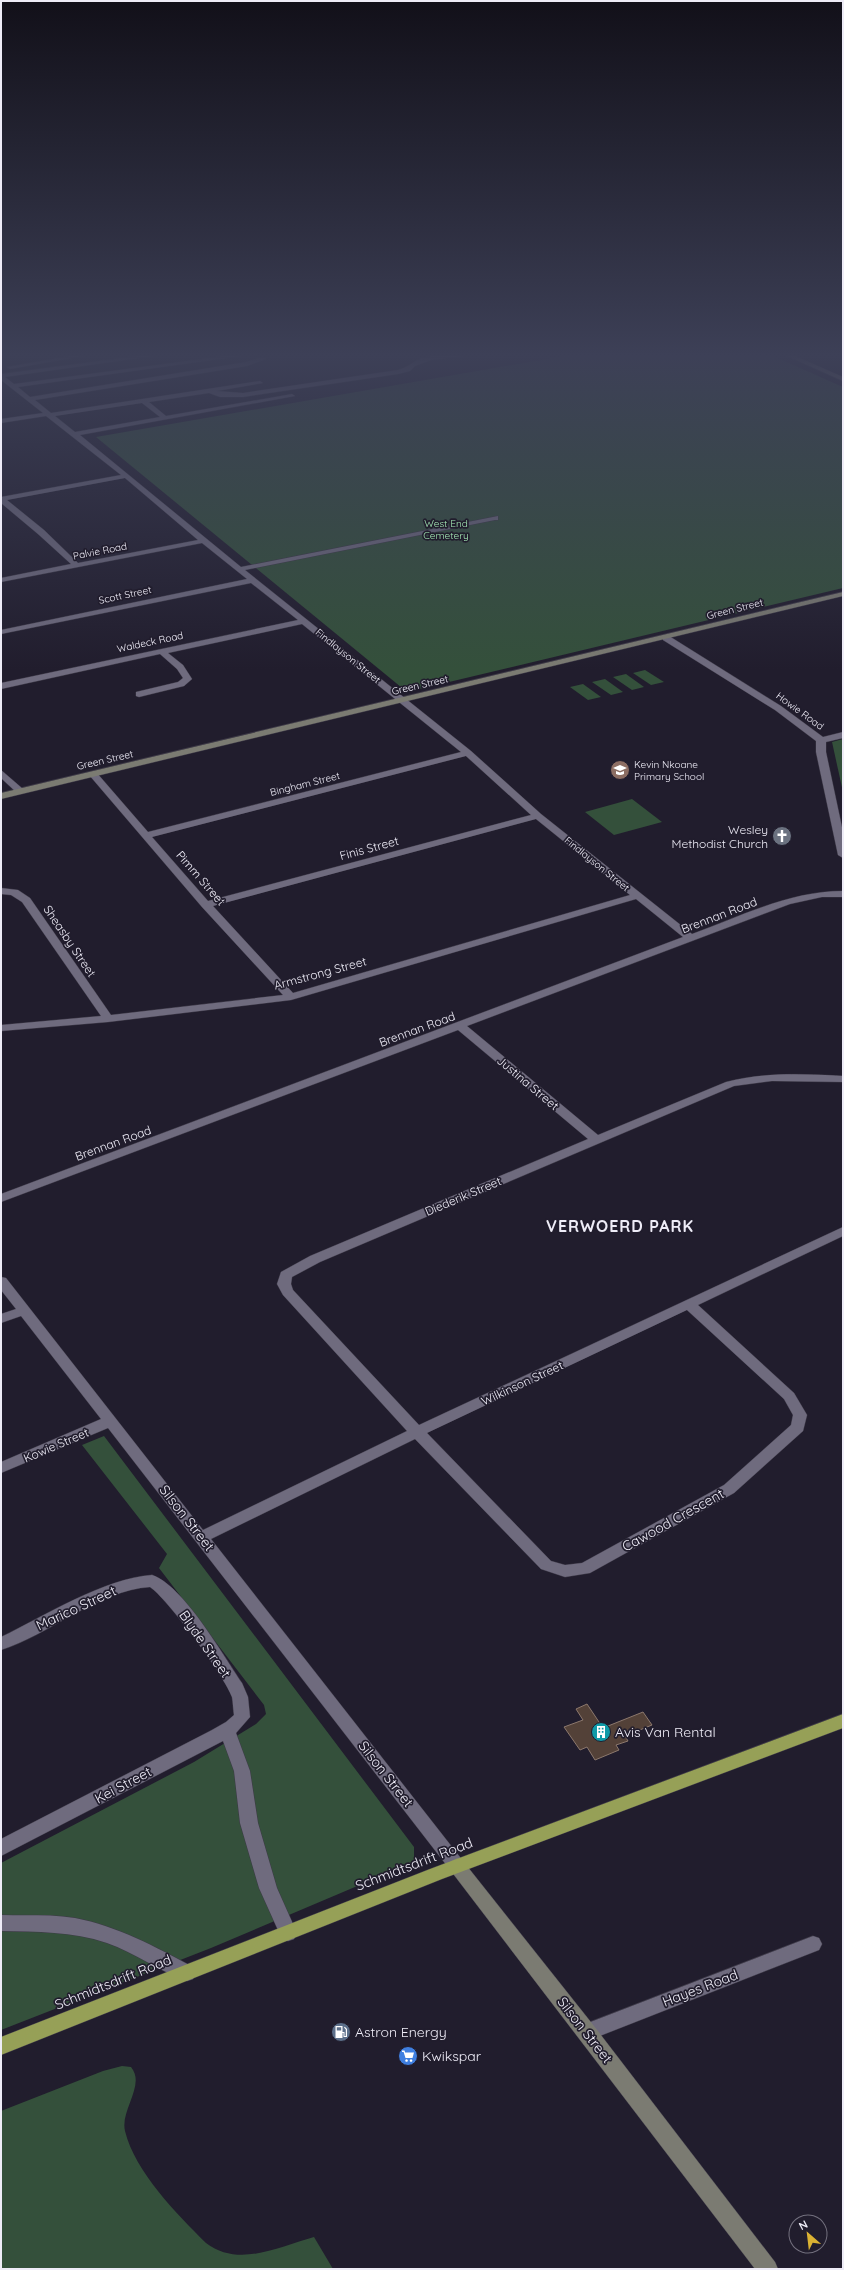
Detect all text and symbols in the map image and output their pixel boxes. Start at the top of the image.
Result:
park label: West End Cemetery [423,517,469,542]
street label: Palvie Road [72,539,128,563]
street label: Scott Street [97,583,153,607]
street label: Green Street [705,596,765,622]
street label: Findlayson Street [313,626,384,687]
street label: Waldeck Road [116,629,184,655]
street label: Green Street [390,672,450,698]
street label: Howie Road [773,689,827,733]
street label: Green Street [75,747,135,773]
place label: Kevin Nkoane Primary School [634,758,704,783]
school or university icon: Kevin Nkoane Primary School [609,759,631,781]
street label: Bingham Street [269,769,342,799]
place label: Wesley Methodist Church [671,822,768,851]
church icon: Wesley Methodist Church [771,825,793,847]
street label: Finis Street [338,833,400,863]
street label: Findlayson Street [562,834,633,895]
street label: Pimm Street [173,848,229,908]
street label: Brennan Road [679,894,759,936]
street label: Sheasby Street [40,902,100,980]
street label: Armstrong Street [272,953,368,993]
street label: Brennan Road [377,1008,457,1050]
street label: Justina Street [494,1053,562,1113]
street label: Brennan Road [73,1122,153,1164]
street label: Diederik Street [422,1173,504,1219]
district label: VERWOERD PARK [546,1216,694,1236]
street label: Wilkinson Street [479,1357,565,1409]
street label: Kowie Street [21,1425,91,1465]
street label: Silson Street [155,1481,219,1555]
street label: Cawood Crescent [619,1484,727,1556]
street label: Marico Street [33,1582,119,1634]
street label: Blyde Street [175,1607,235,1681]
building icon: Avis Van Rental [590,1721,612,1743]
place label: Avis Van Rental [615,1723,716,1741]
street label: Silson Street [354,1737,418,1811]
street label: Kei Street [91,1762,155,1808]
street label: Schmidtsdrift Road [353,1833,475,1895]
street label: Schmidtsdrift Road [52,1950,174,2014]
street label: Hayes Road [660,1965,740,2011]
street label: Silson Street [553,1993,617,2067]
fuel station icon: Astron Energy [330,2021,352,2043]
place label: Astron Energy [355,2023,447,2041]
supermarket icon: Kwikspar [397,2045,419,2067]
place label: Kwikspar [422,2047,482,2065]
north arrow [788,2214,828,2254]
text: N [796,2217,810,2233]

